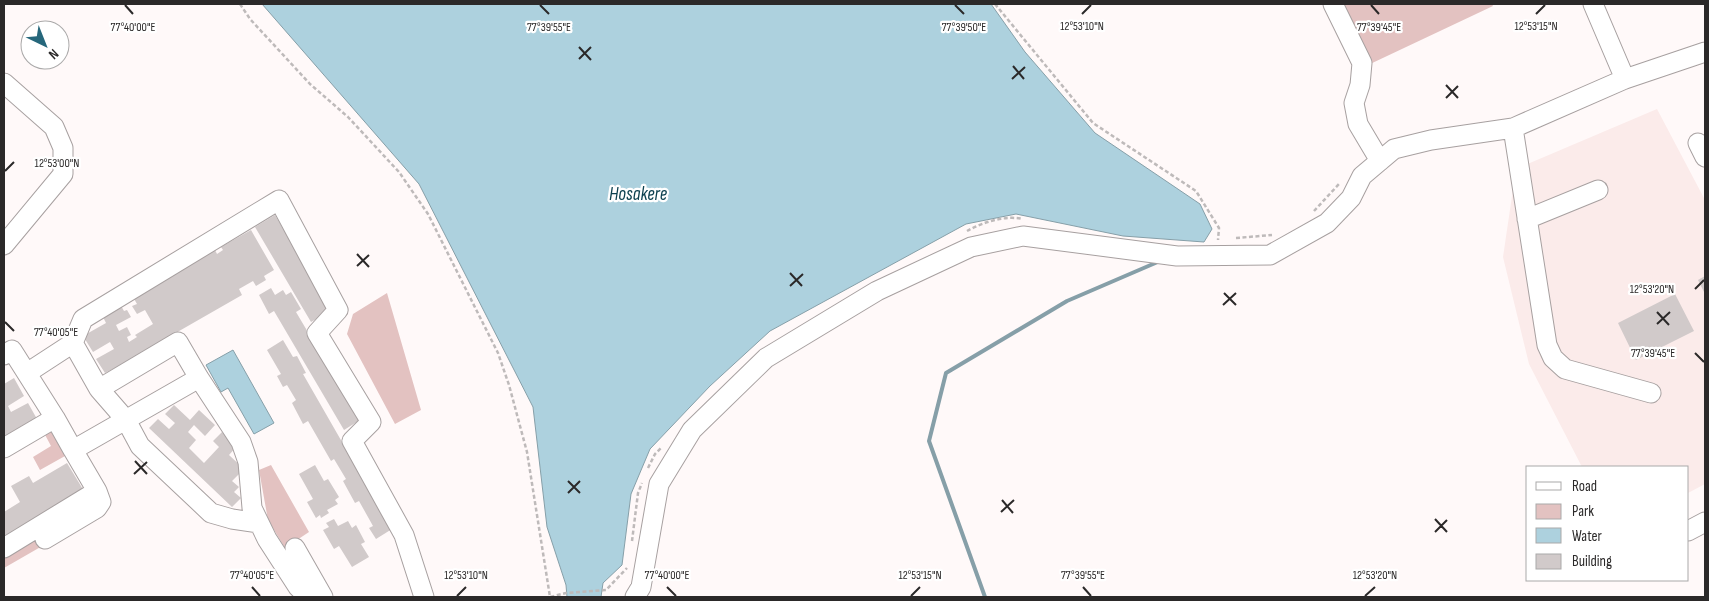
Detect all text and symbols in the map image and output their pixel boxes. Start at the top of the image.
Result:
text: 12°53'10"N [1060,19,1104,34]
text: 12°53'15"N [1514,19,1558,34]
north arrow [20,20,70,70]
text: 77°40'00"E [111,20,155,35]
text: 77°39'55"E [527,20,571,35]
text: 77°39'50"E [942,20,986,35]
text: 77°39'45"E [1357,20,1401,35]
text: N [45,45,62,63]
text: 12°53'00"N [35,156,79,171]
water label: Hosakere [609,183,668,206]
text: 12°53'20"N [1630,282,1674,297]
text: 77°40'05"E [34,325,78,340]
text: 77°39'45"E [1631,346,1675,361]
legend [1526,466,1689,581]
text: Road [1572,477,1597,496]
text: Park [1572,502,1594,521]
text: Water [1572,527,1603,546]
text: Building [1572,552,1612,571]
text: 77°40'05"E [230,568,274,583]
text: 12°53'10"N [444,568,488,583]
text: 77°40'00"E [645,568,689,583]
text: 12°53'15"N [898,568,942,583]
text: 77°39'55"E [1061,568,1105,583]
text: 12°53'20"N [1353,568,1397,583]

